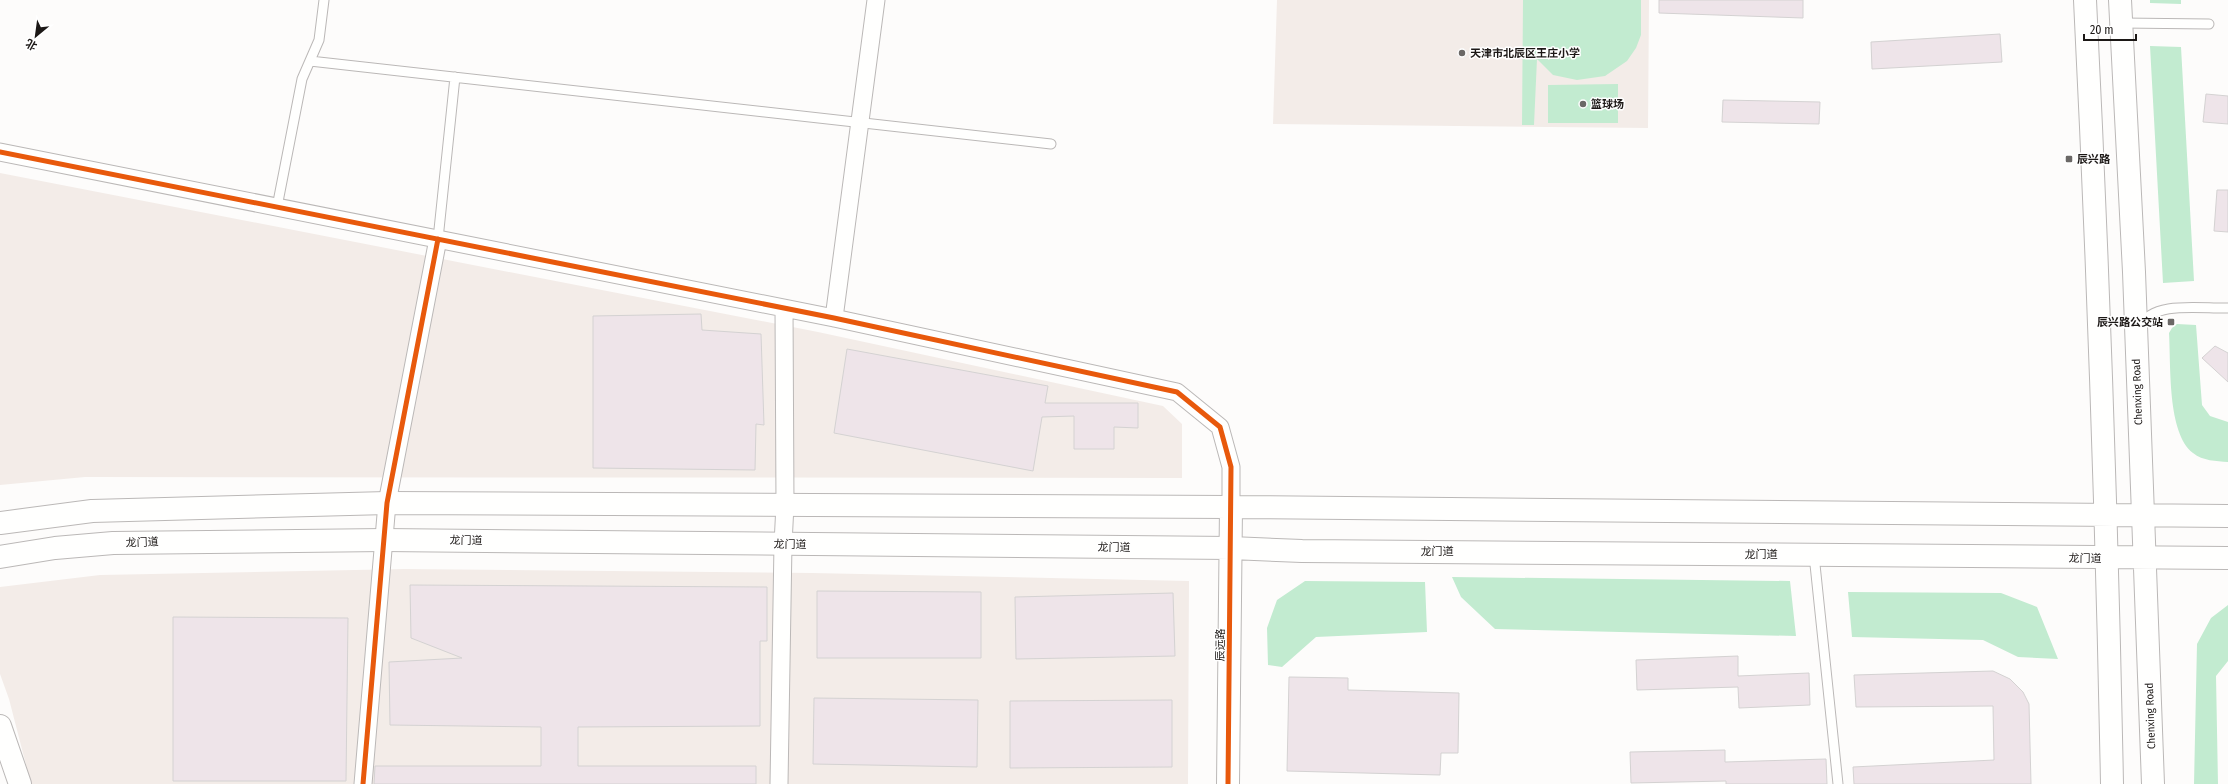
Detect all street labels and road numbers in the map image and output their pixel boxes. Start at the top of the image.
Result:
street label: Chenxing Road [2130,359,2145,425]
street label: 龙门道 [449,534,483,547]
street label: 龙门道 [125,535,159,550]
street label: 龙门道 [773,538,807,551]
street label: 龙门道 [1097,541,1131,554]
street label: 龙门道 [1421,545,1454,558]
street label: 龙门道 [1745,548,1778,561]
street label: 龙门道 [2068,552,2102,565]
street label: 辰远路 [1214,628,1227,662]
street label: Chenxing Road [2143,683,2158,749]

